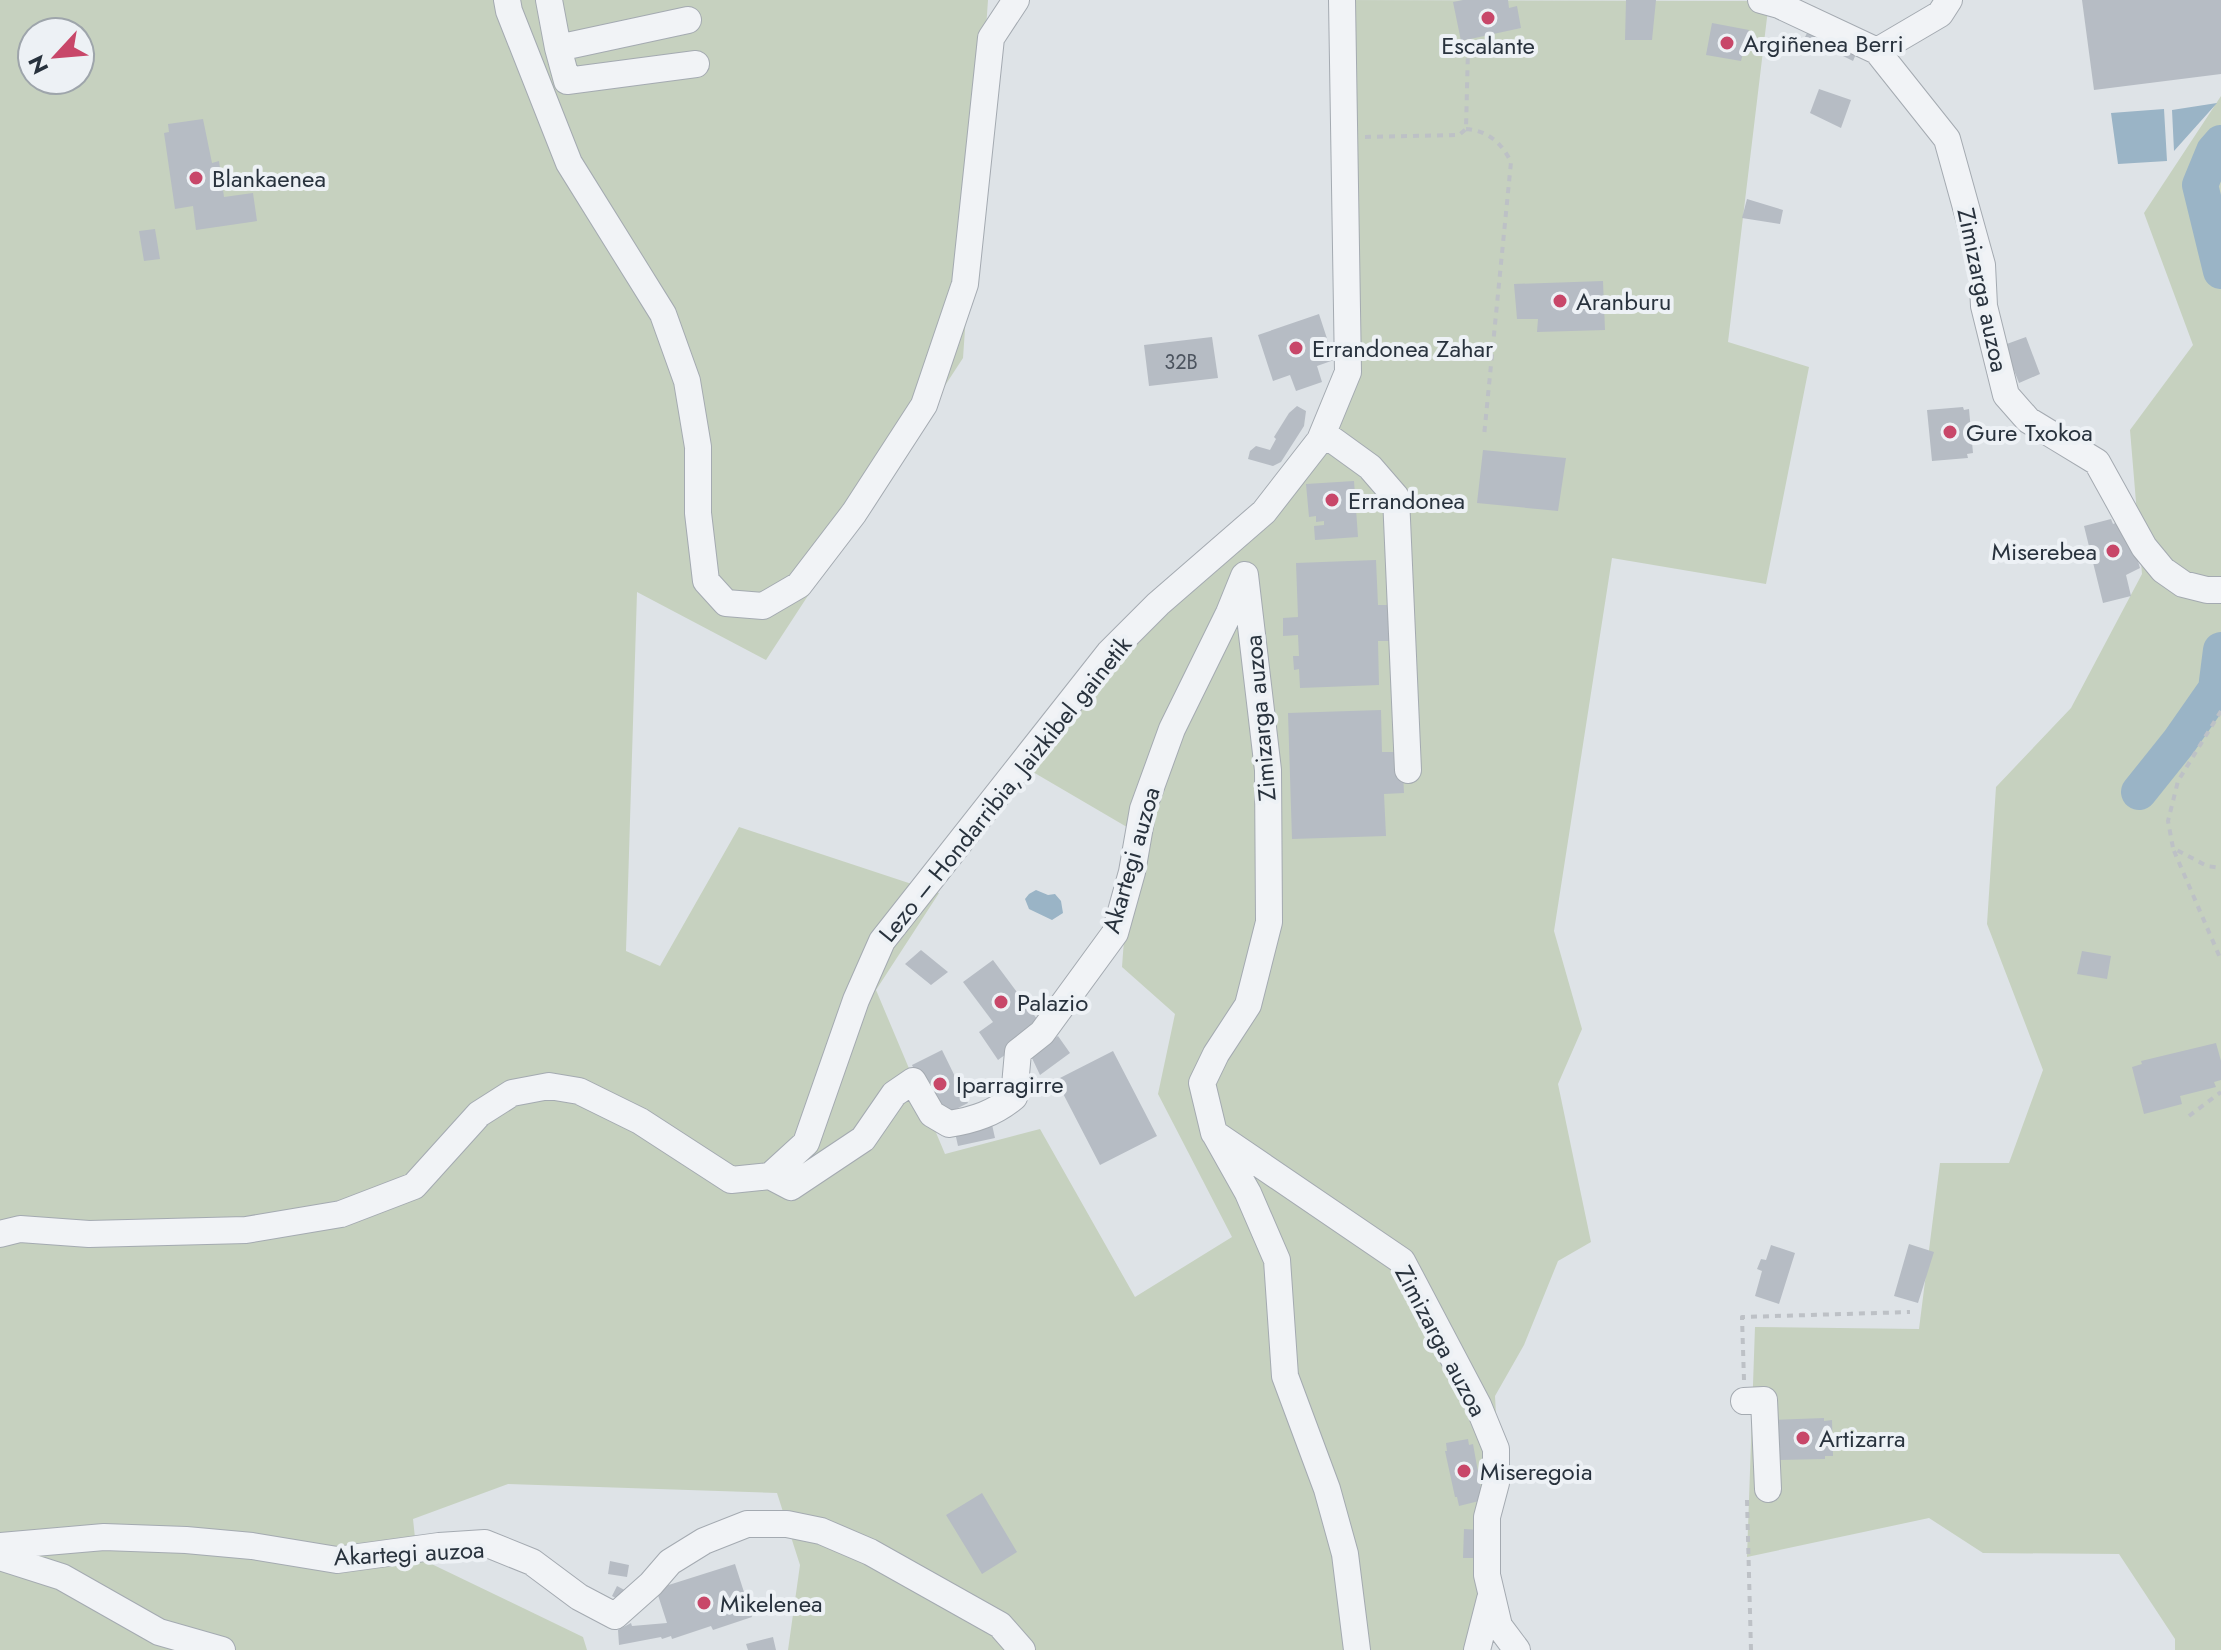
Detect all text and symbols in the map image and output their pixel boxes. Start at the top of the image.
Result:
marker: Escalante [1479,9,1497,27]
north arrow [16,16,96,96]
place label: Argiñenea Berri [1743,26,1904,61]
place label: Escalante [1441,28,1535,63]
marker: Argiñenea Berri [1718,34,1736,52]
text: N [20,50,56,80]
place label: Blankaenea [212,161,326,196]
marker: Blankaenea [187,169,205,187]
street label: Zimizarga auzoa [1949,205,2017,375]
place label: Aranburu [1576,284,1671,319]
marker: Aranburu [1551,292,1569,310]
place label: Errandonea Zahar [1312,331,1494,366]
marker: Errandonea Zahar [1287,339,1305,357]
house number: 32B [1164,348,1198,377]
place label: Gure Txokoa [1966,415,2093,450]
marker: Gure Txokoa [1941,423,1959,441]
place label: Errandonea [1348,483,1465,518]
marker: Errandonea [1323,491,1341,509]
place label: Miserebea [1991,534,2097,569]
marker: Miserebea [2104,542,2122,560]
street label: Lezo – Hondarribia, Jaizkibel gainetik [870,628,1140,950]
street label: Zimizarga auzoa [1235,633,1285,803]
street label: Akartegi auzoa [1093,783,1169,937]
place label: Palazio [1017,985,1088,1020]
marker: Palazio [992,993,1010,1011]
place label: Iparragirre [956,1067,1064,1102]
marker: Iparragirre [931,1075,949,1093]
street label: Zimizarga auzoa [1386,1259,1496,1423]
place label: Artizarra [1819,1421,1906,1456]
marker: Artizarra [1794,1429,1812,1447]
place label: Miseregoia [1480,1454,1593,1489]
marker: Miseregoia [1455,1462,1473,1480]
street label: Akartegi auzoa [333,1532,485,1574]
place label: Mikelenea [720,1586,823,1621]
marker: Mikelenea [695,1594,713,1612]

